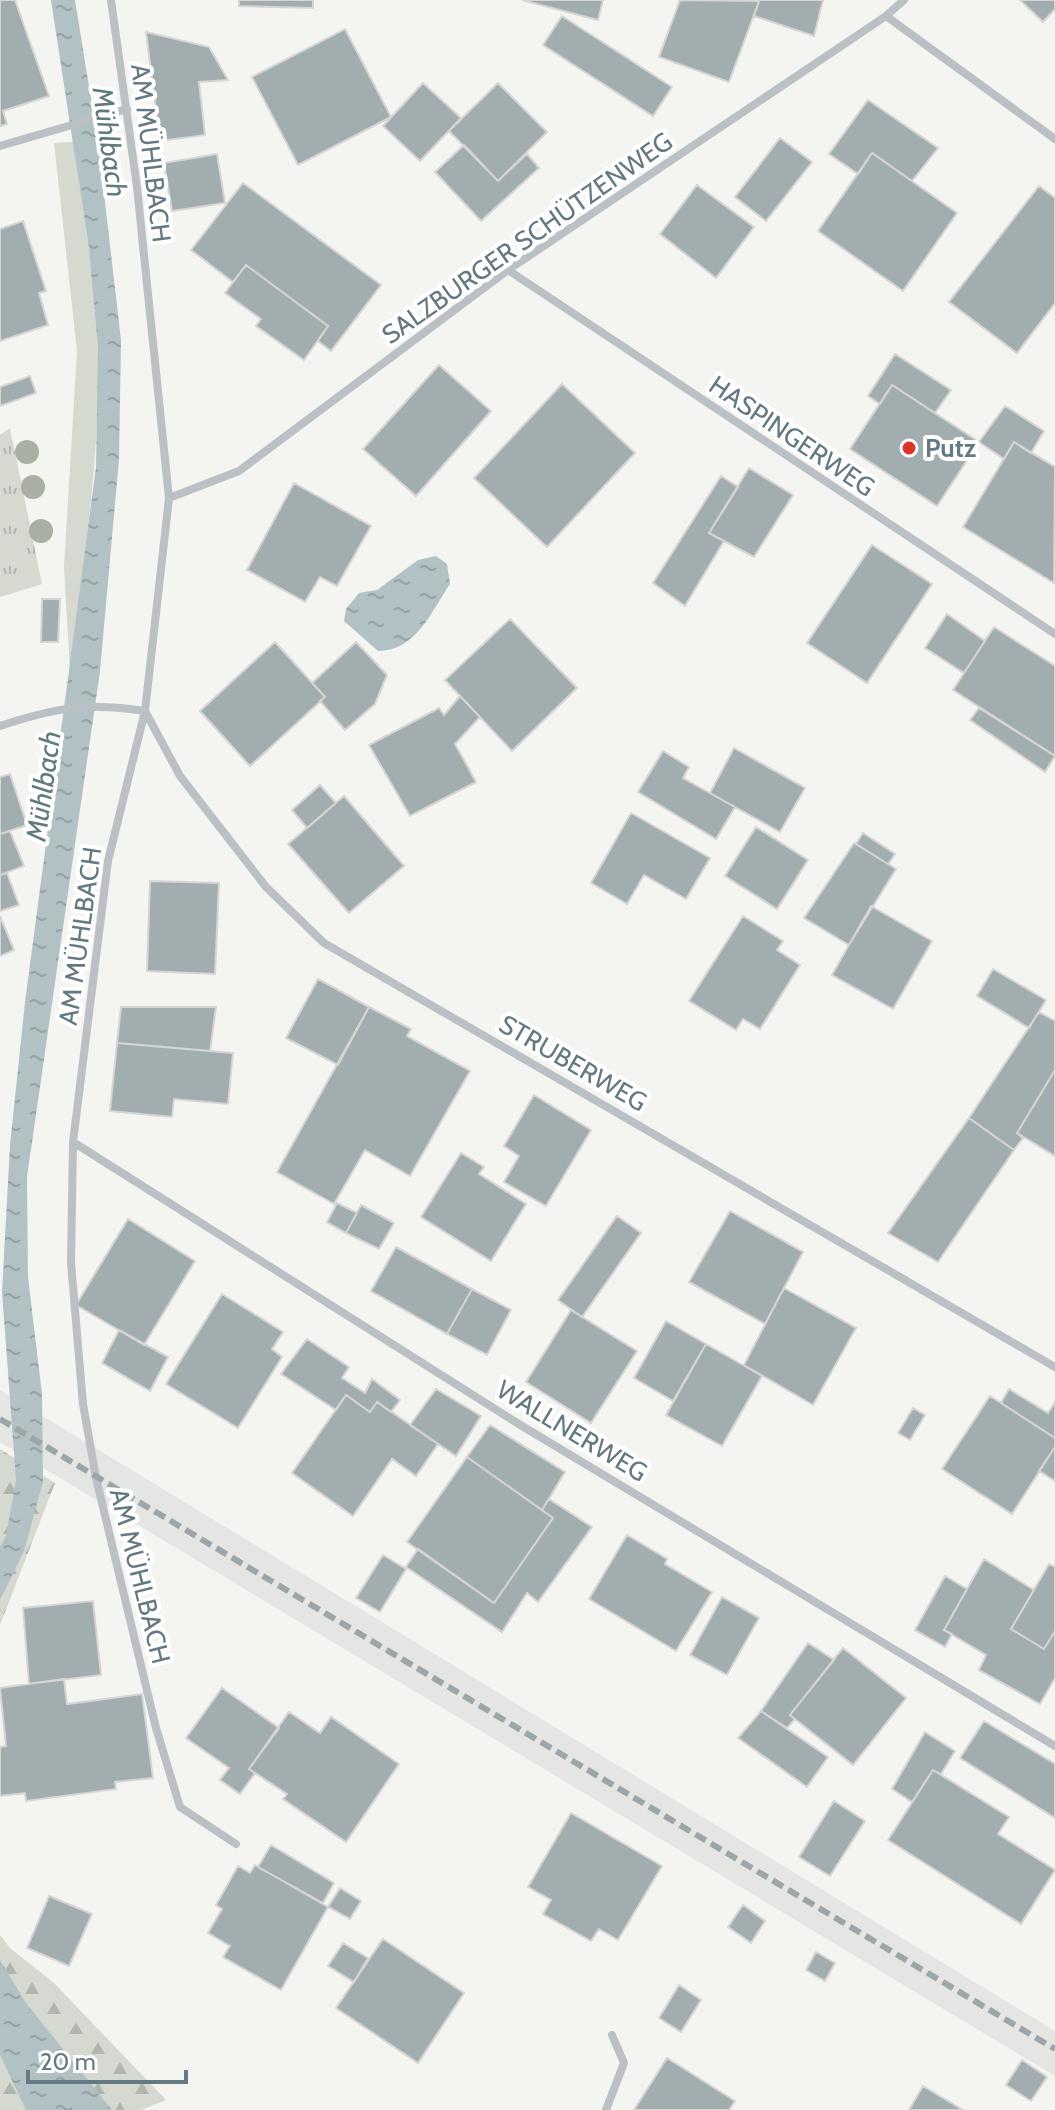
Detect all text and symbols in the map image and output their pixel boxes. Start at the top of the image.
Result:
street label: AM MÜHLBACH [124,62,178,244]
water label: Mühlbach [85,84,135,199]
street label: SALZBURGER SCHÜTZENWEG [376,125,678,351]
street label: HASPINGERWEG [703,369,881,503]
place label: Putz [925,432,976,464]
marker: Putz [900,439,918,457]
water label: Mühlbach [18,729,68,844]
street label: AM MÜHLBACH [52,845,108,1027]
street label: STRUBERWEG [493,1008,653,1118]
street label: WALLNERWEG [491,1373,653,1489]
street label: AM MÜHLBACH [103,1485,177,1667]
scale bar [28,2034,186,2084]
text: 20 m [40,2047,96,2076]

